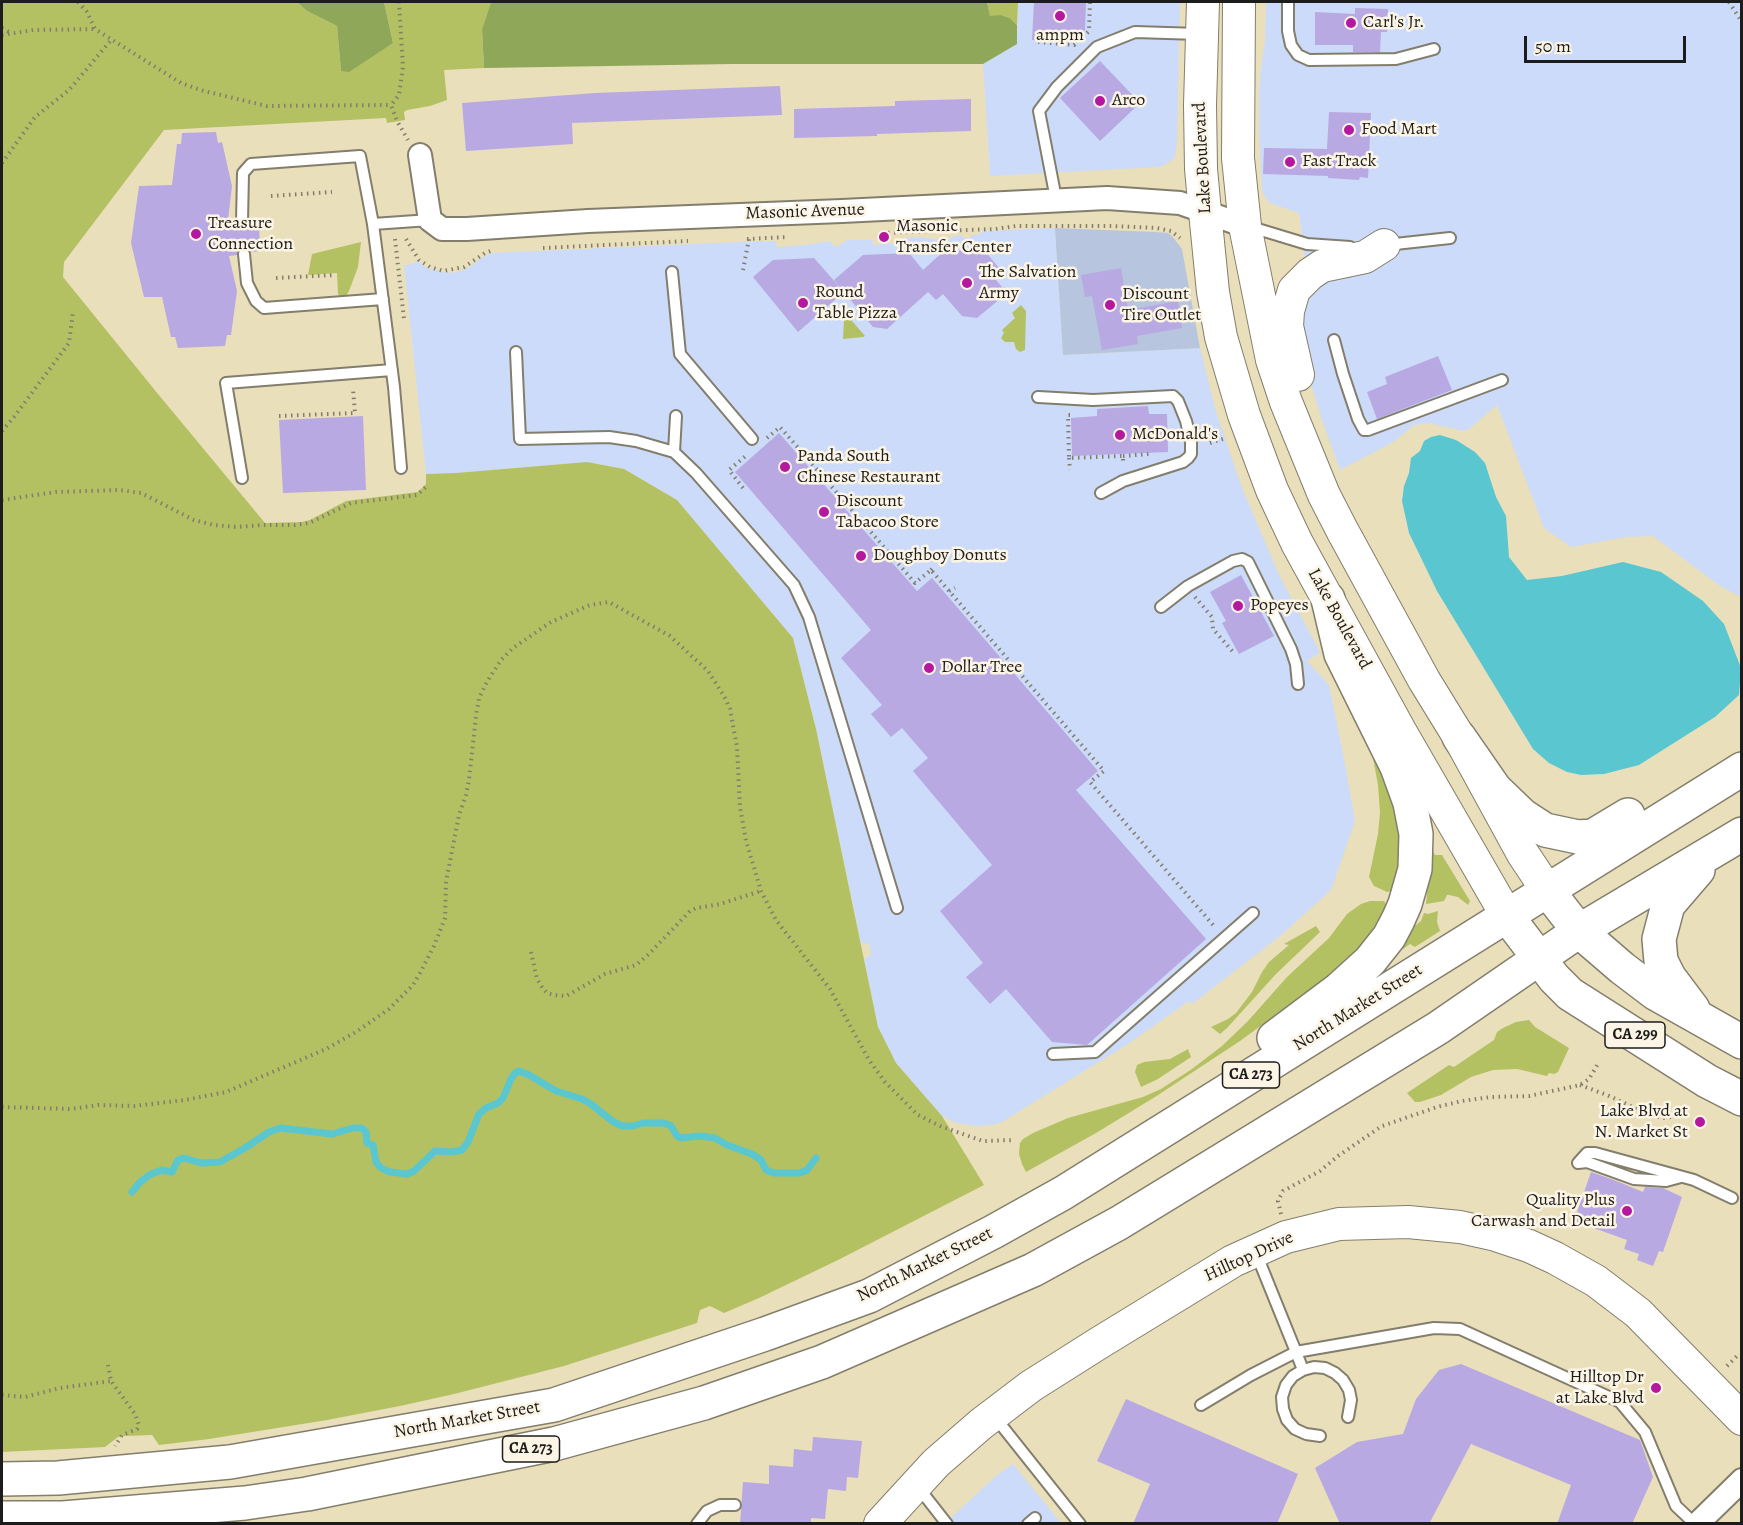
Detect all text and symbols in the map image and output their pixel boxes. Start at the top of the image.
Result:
marker: ampm [1053,9,1067,23]
place label: Carl's Jr. [1363,12,1424,34]
marker: Carl's Jr. [1344,16,1358,30]
scale bar [1527,24,1689,62]
place label: ampm [1036,25,1084,47]
text: 50 m [1535,34,1571,58]
place label: Arco [1112,90,1145,112]
marker: Arco [1093,94,1107,108]
street label: Lake Boulevard [1189,102,1217,214]
place label: Food Mart [1361,119,1437,141]
marker: Food Mart [1342,123,1356,137]
place label: Fast Track [1302,151,1377,173]
marker: Fast Track [1283,155,1297,169]
street label: Masonic Avenue [745,199,865,225]
place label: Treasure Connection [208,213,293,256]
place label: Masonic Transfer Center [896,216,1011,258]
marker: Treasure Connection [189,227,203,241]
marker: Masonic Transfer Center [877,230,891,244]
place label: The Salvation Army [979,262,1076,304]
marker: The Salvation Army [960,276,974,290]
place label: Round Table Pizza [815,282,897,324]
place label: Discount Tire Outlet [1122,284,1201,326]
marker: Round Table Pizza [796,296,810,310]
marker: Discount Tire Outlet [1103,298,1117,312]
place label: McDonald's [1132,424,1218,446]
marker: McDonald's [1113,428,1127,442]
place label: Panda South Chinese Restaurant [797,446,940,488]
marker: Panda South Chinese Restaurant [778,460,792,474]
place label: Discount Tabacoo Store [836,491,939,534]
marker: Discount Tabacoo Store [817,505,831,519]
place label: Doughboy Donuts [873,545,1007,567]
marker: Doughboy Donuts [854,549,868,563]
street label: Lake Boulevard [1302,565,1376,673]
place label: Popeyes [1250,595,1309,617]
marker: Popeyes [1231,599,1245,613]
place label: Dollar Tree [941,657,1022,679]
marker: Dollar Tree [922,661,936,675]
street label: North Market Street [1289,960,1427,1056]
road number: CA 299 [1605,1022,1665,1048]
road number: CA 273 [1222,1062,1280,1088]
place label: Lake Blvd at N. Market St [1595,1101,1688,1144]
marker: Lake Blvd at N. Market St [1693,1115,1707,1129]
place label: Quality Plus Carwash and Detail [1471,1190,1615,1232]
marker: Quality Plus Carwash and Detail [1620,1204,1634,1218]
street label: North Market Street [854,1223,996,1307]
street label: Hilltop Drive [1201,1227,1297,1287]
place label: Hilltop Dr at Lake Blvd [1556,1367,1644,1410]
marker: Hilltop Dr at Lake Blvd [1649,1381,1663,1395]
street label: North Market Street [392,1396,542,1444]
road number: CA 273 [502,1436,560,1462]

